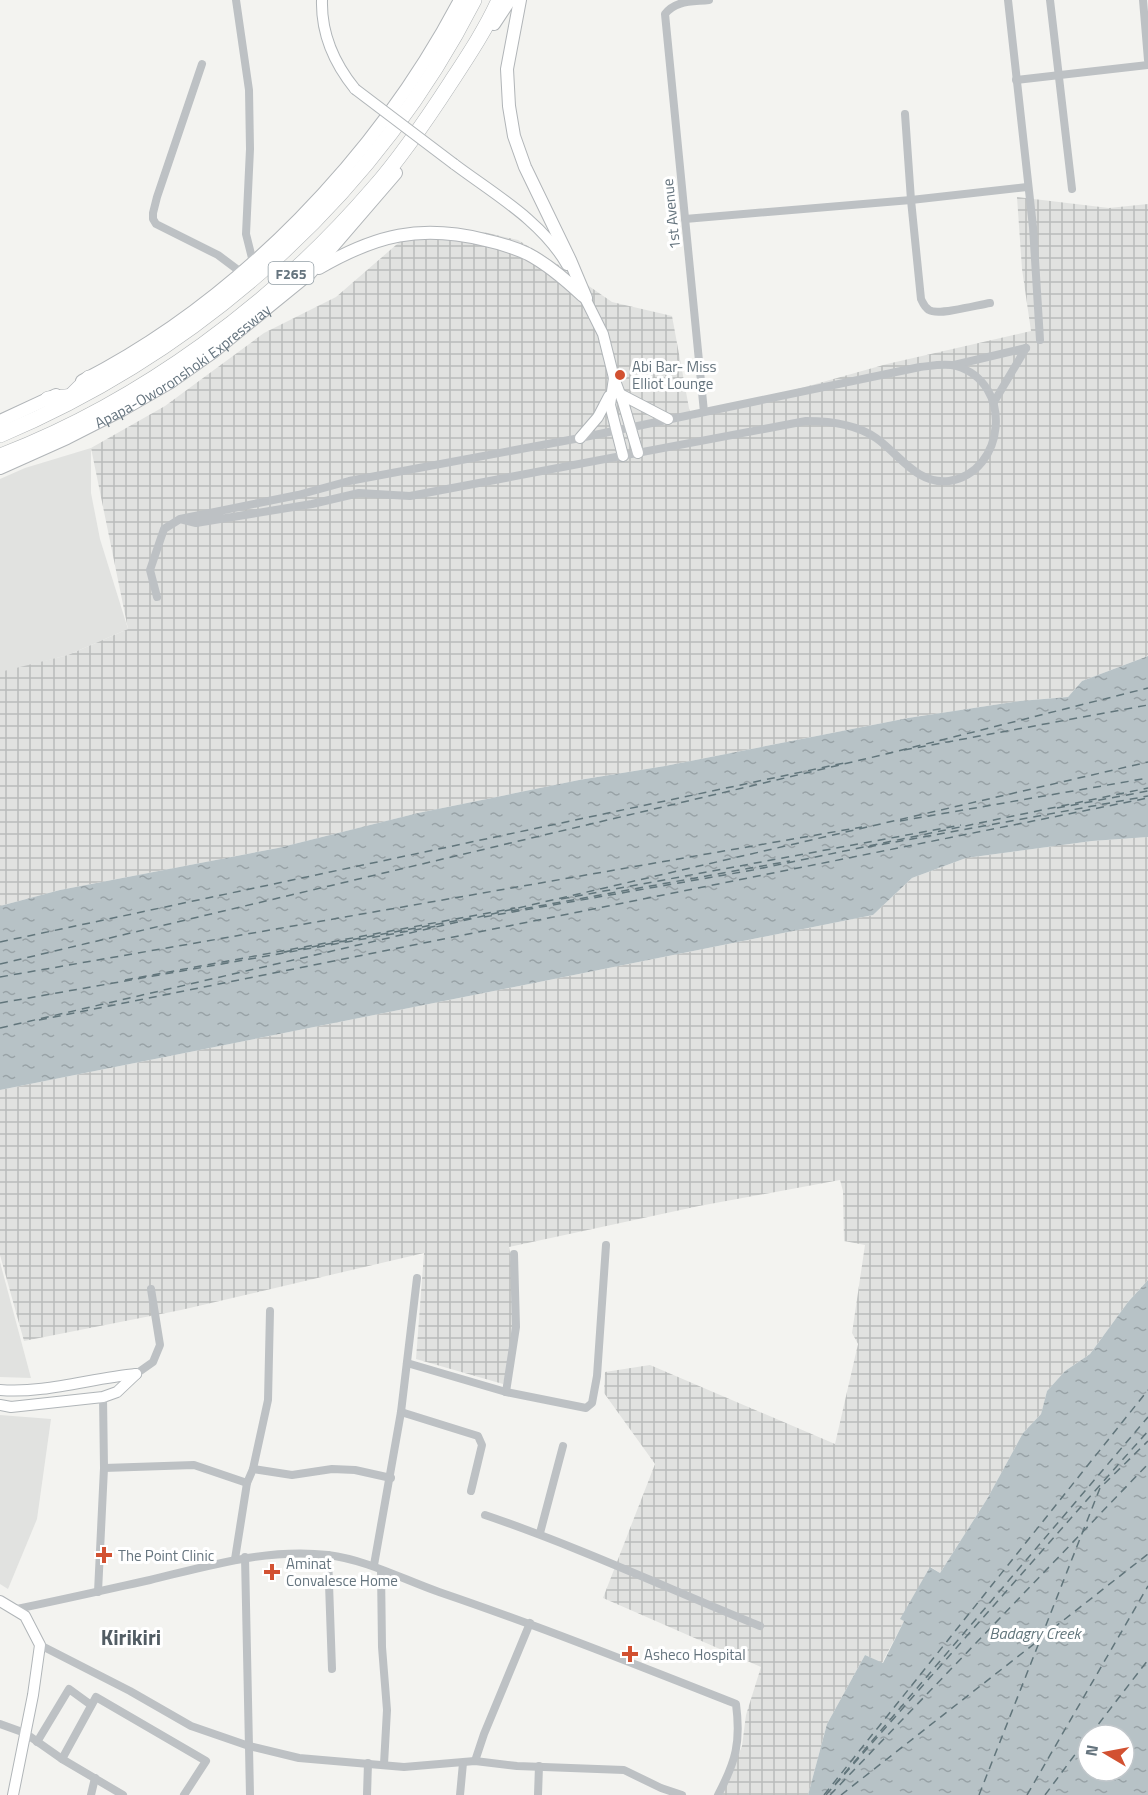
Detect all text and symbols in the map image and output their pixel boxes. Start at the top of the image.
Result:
street label: 1st Avenue [656,178,686,250]
road number: F265 [268,262,314,284]
street label: Apapa-Oworonshoki Expressway [90,298,276,434]
place label: Abi Bar- Miss Elliot Lounge [632,355,716,395]
marker: Abi Bar- Miss Elliot Lounge [613,368,627,382]
place label: The Point Clinic [118,1544,214,1567]
marker: The Point Clinic [95,1546,113,1564]
place label: Aminat Convalesce Home [286,1552,398,1592]
marker: Aminat Convalesce Home [263,1563,281,1581]
district label: Kirikiri [101,1621,161,1653]
water label: Badagry Creek [989,1621,1083,1645]
place label: Asheco Hospital [644,1643,746,1666]
marker: Asheco Hospital [621,1645,639,1663]
north arrow [1076,1723,1136,1783]
text: N [1078,1743,1104,1758]

